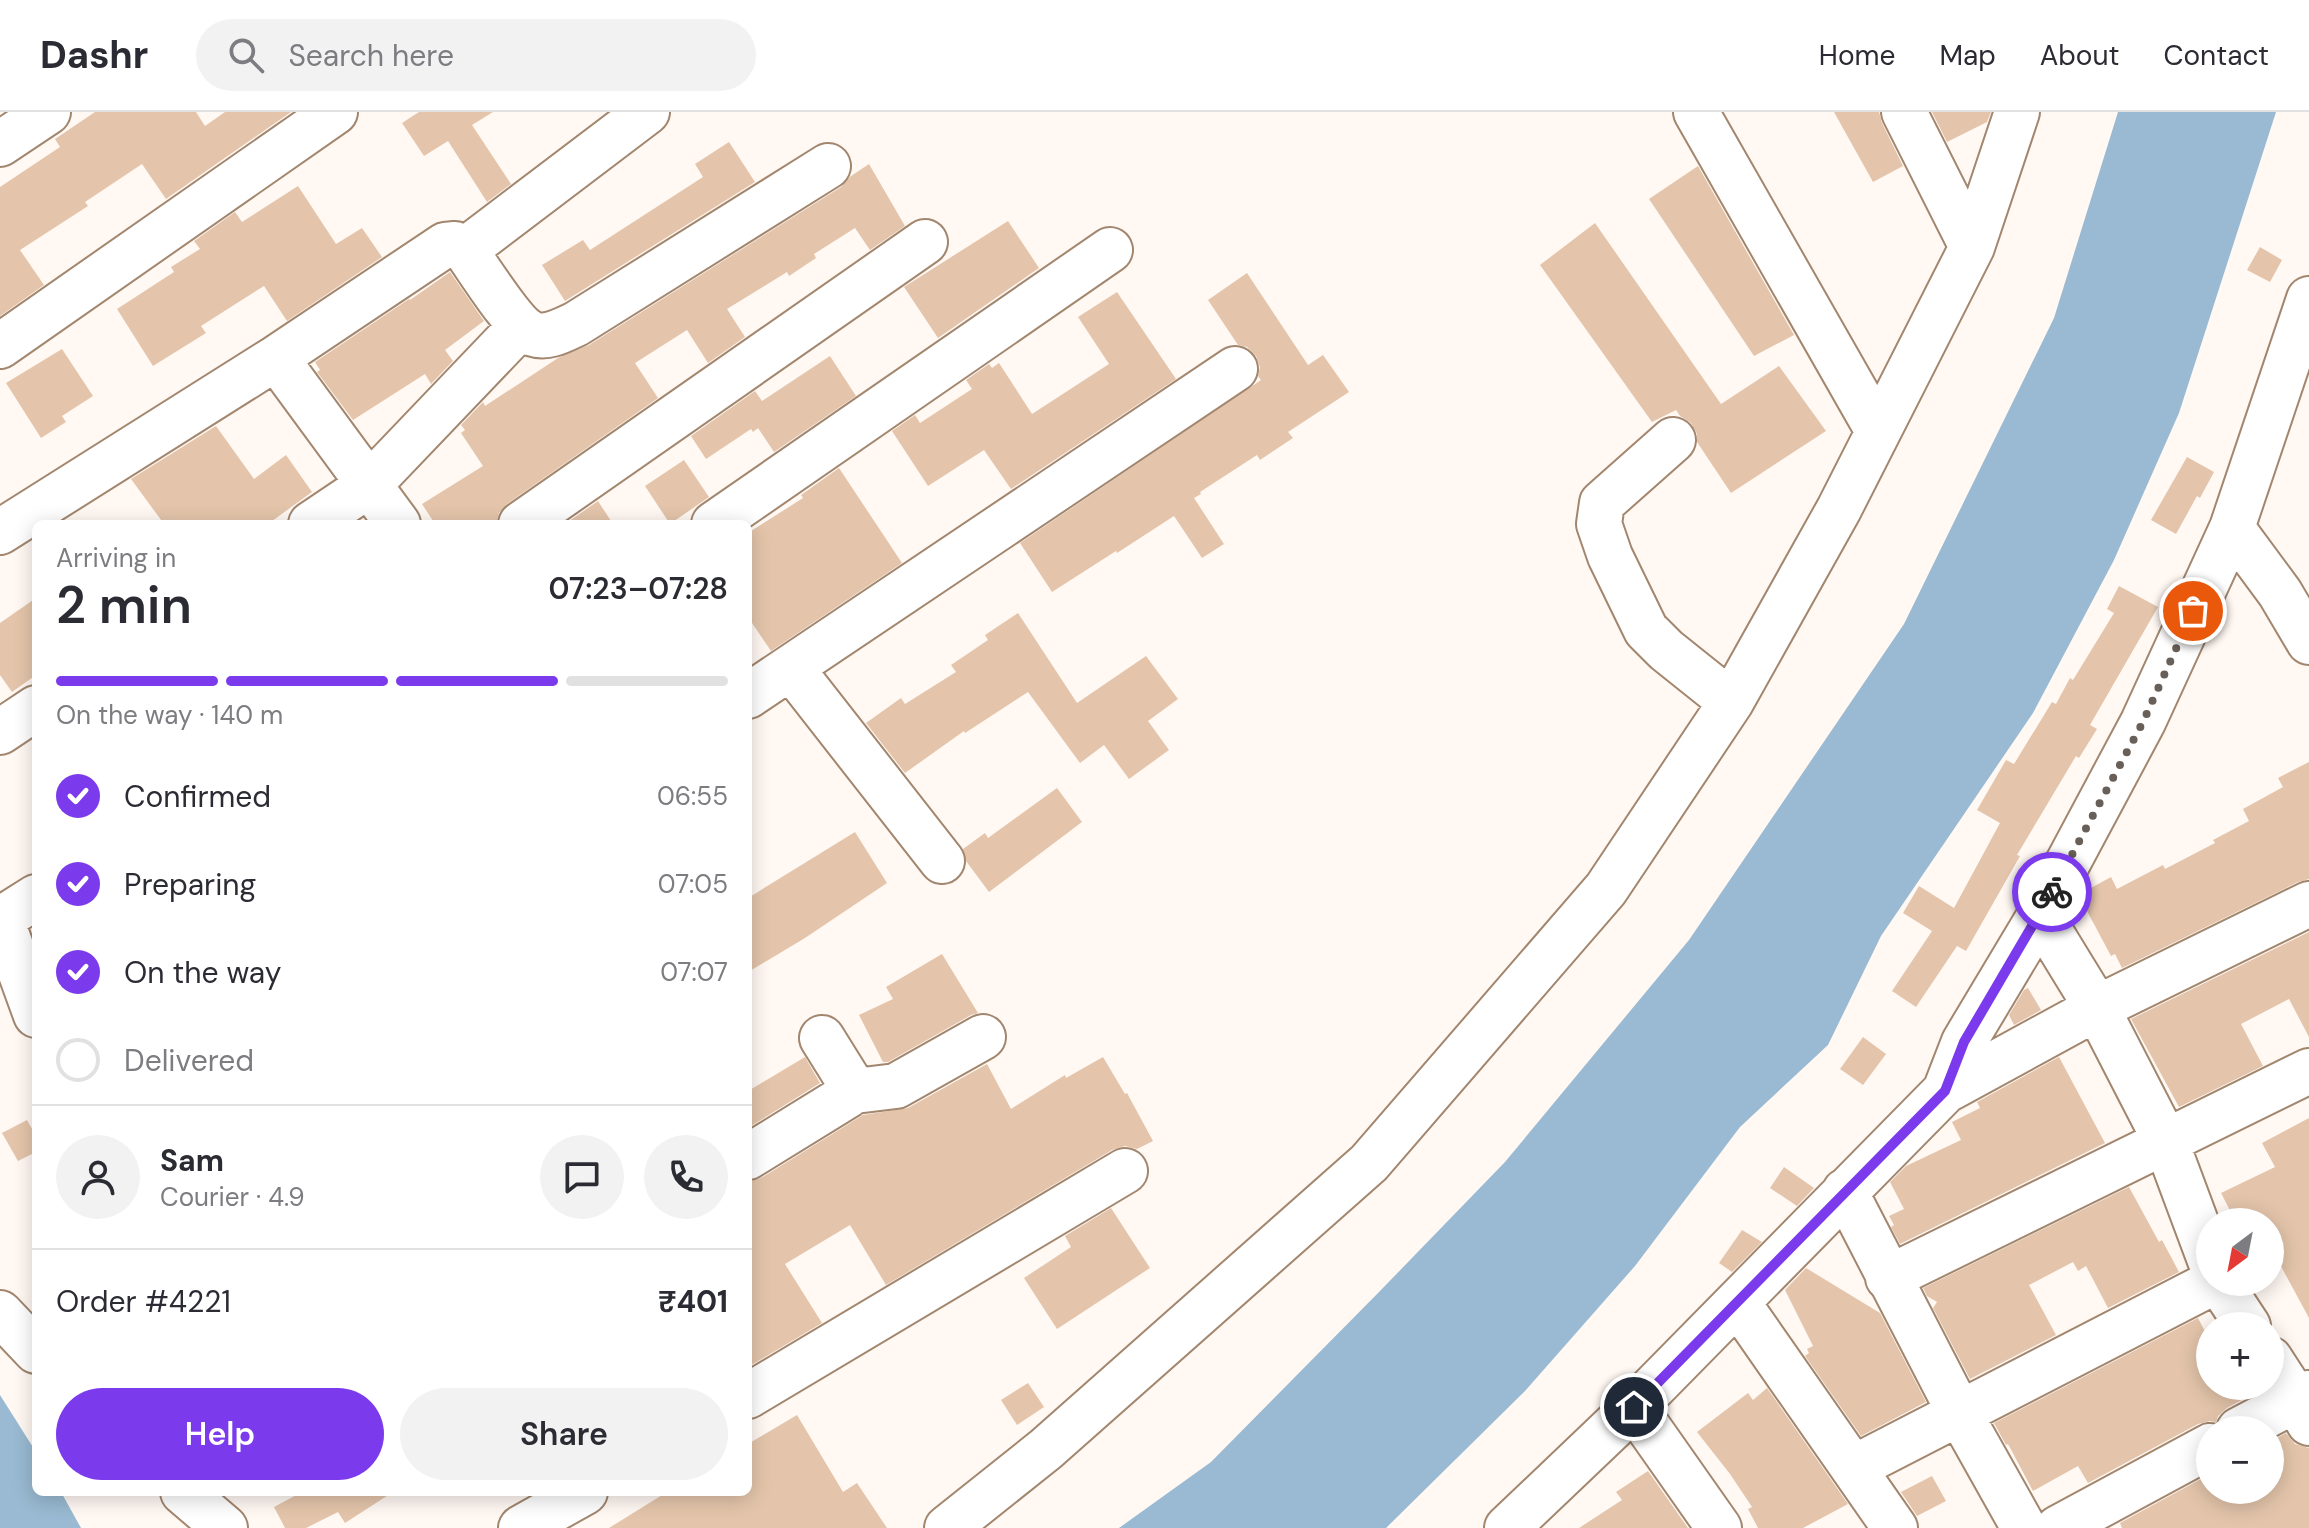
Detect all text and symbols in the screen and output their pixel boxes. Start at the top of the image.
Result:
search box [196,19,756,91]
text: Dashr [40,30,148,80]
icon: search [224,33,268,77]
text: Search here [288,36,454,75]
text: Home [1819,37,1895,74]
text: Map [1939,37,1996,74]
text: About [2040,37,2119,74]
text: Contact [2163,37,2269,74]
text: Arriving in [56,541,176,575]
text: 07:23–07:28 [548,569,728,608]
text: 2 min [56,571,192,639]
pin [2159,577,2227,645]
icon: bag [2171,589,2215,633]
text: On the way · 140 m [56,698,283,732]
icon: check [56,774,100,818]
text: Confirmed [124,777,271,816]
text: 06:55 [657,779,728,813]
courier [2012,852,2092,932]
icon: check [56,862,100,906]
text: Preparing [124,865,256,904]
text: 07:05 [658,867,728,901]
icon: bike [2030,870,2074,914]
icon: check [56,950,100,994]
text: On the way [124,953,281,992]
text: 07:07 [660,955,728,989]
text: Delivered [124,1041,254,1080]
button: person [56,1135,140,1219]
button: chat [540,1135,624,1219]
button: phone [644,1135,728,1219]
text: Sam [160,1141,224,1180]
text: Courier · 4.9 [160,1180,305,1214]
north arrow [2196,1208,2284,1296]
map controls [2196,1208,2284,1504]
text: Order #4221 [56,1282,231,1321]
text: ₹401 [658,1282,728,1321]
button: + [2196,1312,2284,1400]
pin [1600,1373,1668,1441]
icon: home [1612,1385,1656,1429]
button: Help [56,1388,384,1480]
button: Share [400,1388,728,1480]
button: − [2196,1416,2284,1504]

